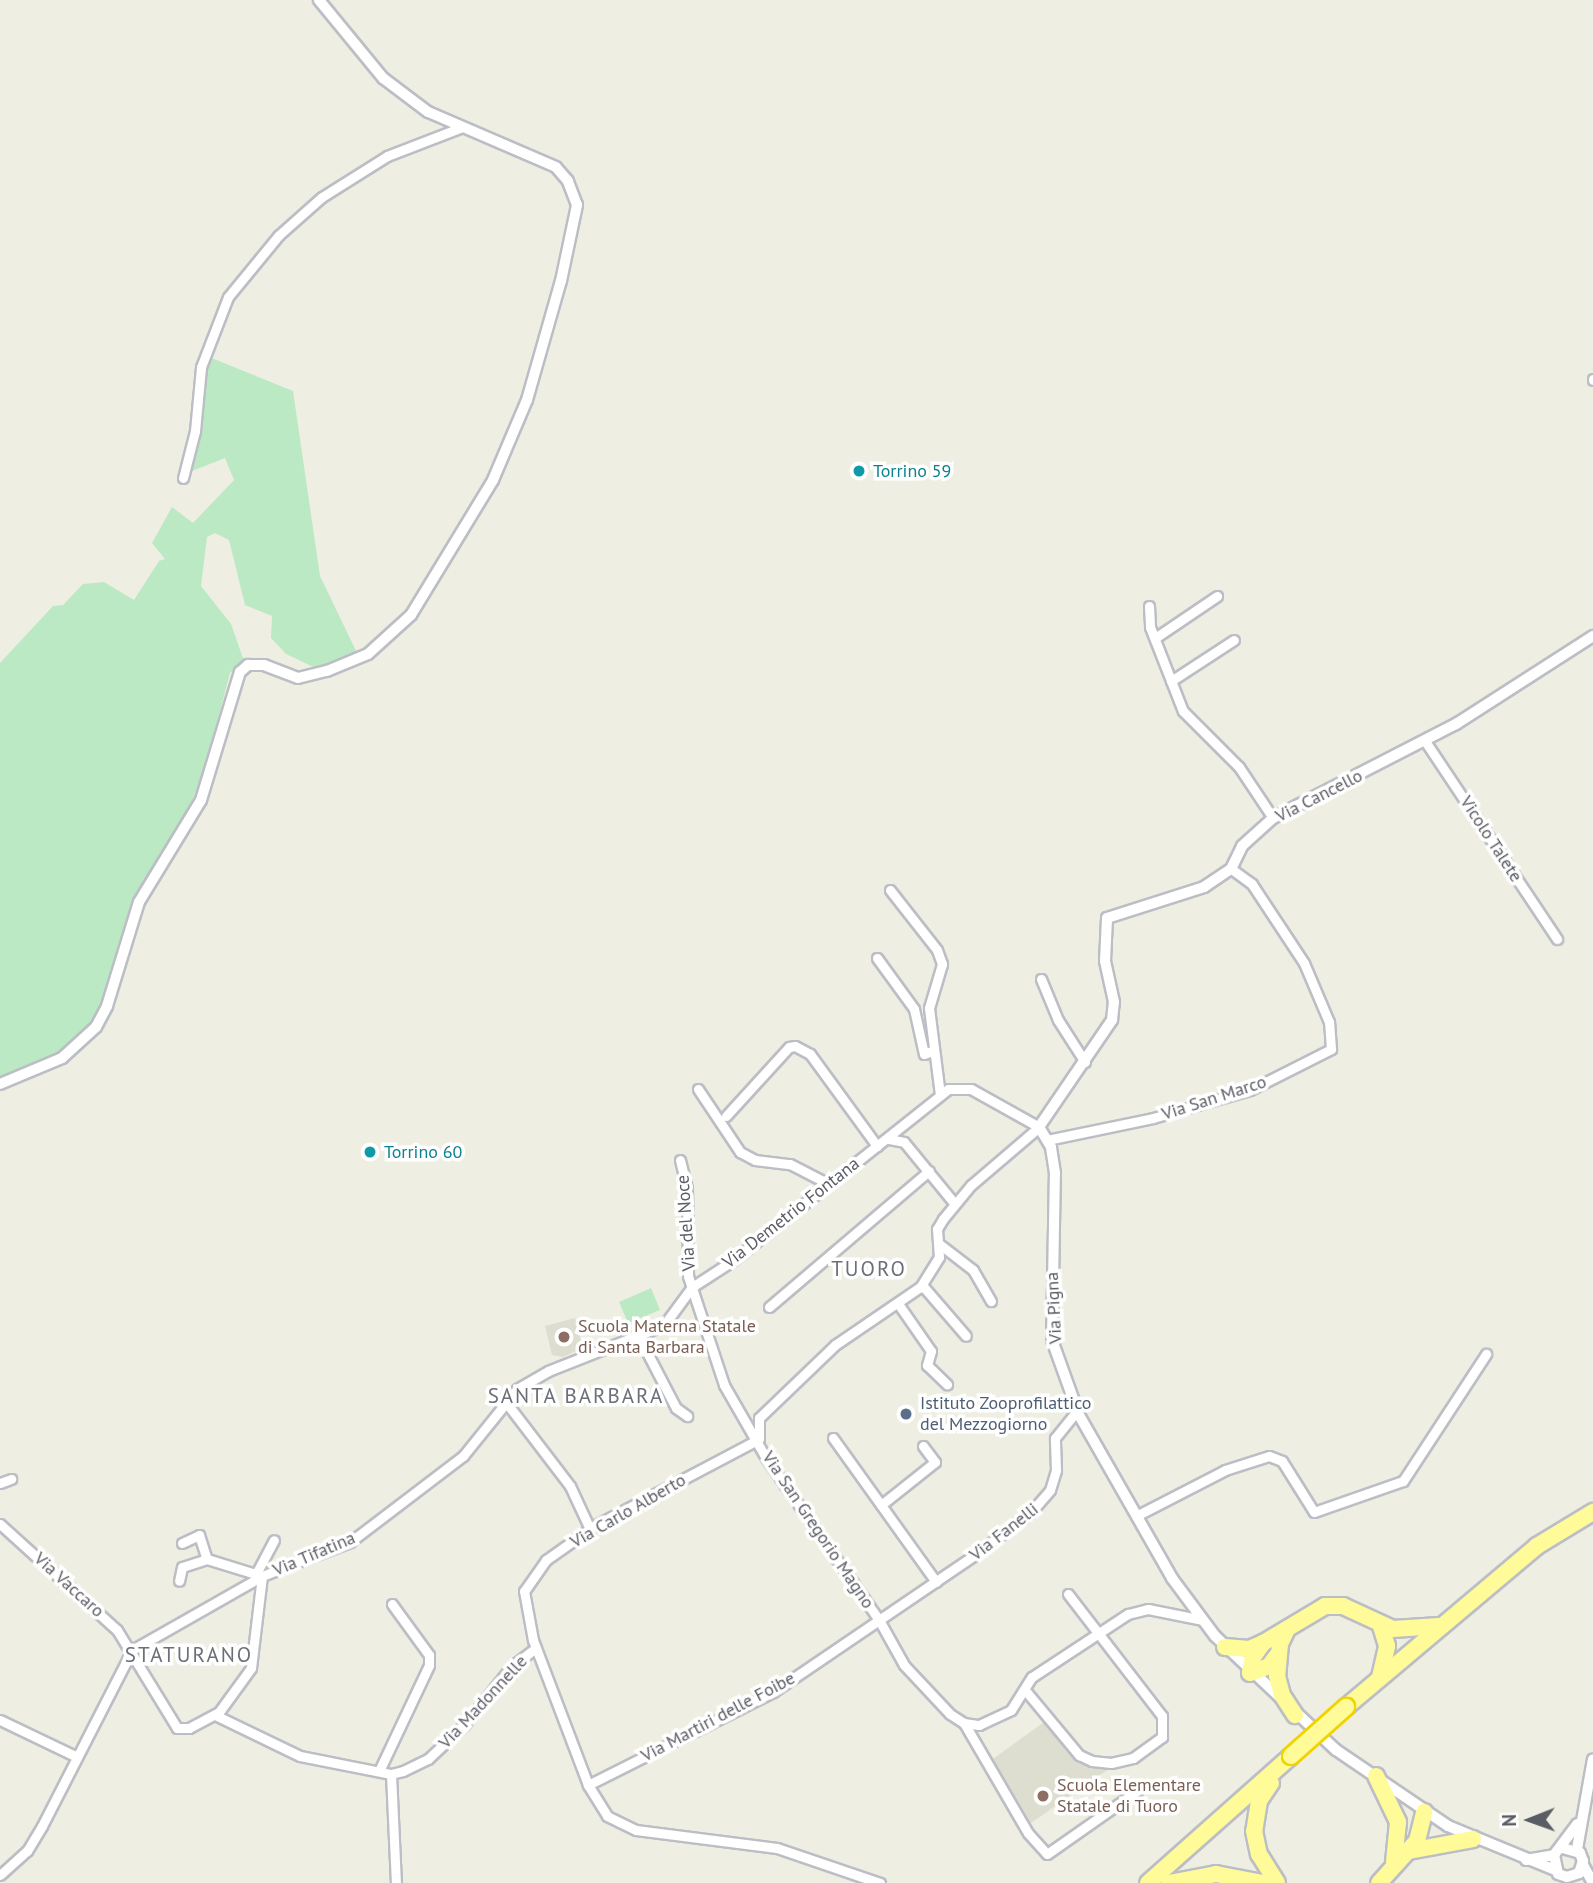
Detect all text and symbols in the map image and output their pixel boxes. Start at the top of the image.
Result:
place label: Torrino 59 [873,460,951,482]
marker: Torrino 59 [851,463,867,479]
street label: Via Cancello [1272,765,1366,827]
street label: Vicolo Talete [1455,792,1527,886]
street label: Via San Marco [1159,1071,1269,1125]
place label: Torrino 60 [384,1141,462,1163]
marker: Torrino 60 [362,1144,378,1160]
street label: Via Demetrio Fontana [718,1153,864,1273]
street label: Via del Noce [672,1174,700,1272]
district label: TUORO [832,1256,906,1282]
street label: Via Pigna [1041,1271,1067,1345]
place label: Scuola Materna Statale di Santa Barbara [578,1316,756,1358]
marker: Scuola Materna Statale di Santa Barbara [556,1329,572,1345]
district label: SANTA BARBARA [489,1383,663,1409]
place label: Istituto Zooprofilattico del Mezzogiorno [920,1393,1092,1436]
marker: Istituto Zooprofilattico del Mezzogiorno [898,1406,914,1422]
street label: Via San Gregorio Magno [757,1447,879,1613]
street label: Via Carlo Alberto [566,1469,690,1553]
street label: Via Fanelli [965,1498,1043,1566]
street label: Via Tifatina [269,1527,359,1581]
street label: Via Vaccaro [29,1548,109,1622]
district label: STATURANO [126,1642,252,1668]
street label: Via Madonnelle [434,1651,532,1753]
street label: Via Martiri delle Foibe [637,1667,799,1767]
place label: Scuola Elementare Statale di Tuoro [1057,1775,1201,1817]
north arrow [1495,1785,1565,1855]
marker: Scuola Elementare Statale di Tuoro [1035,1788,1051,1804]
text: N [1497,1814,1521,1827]

